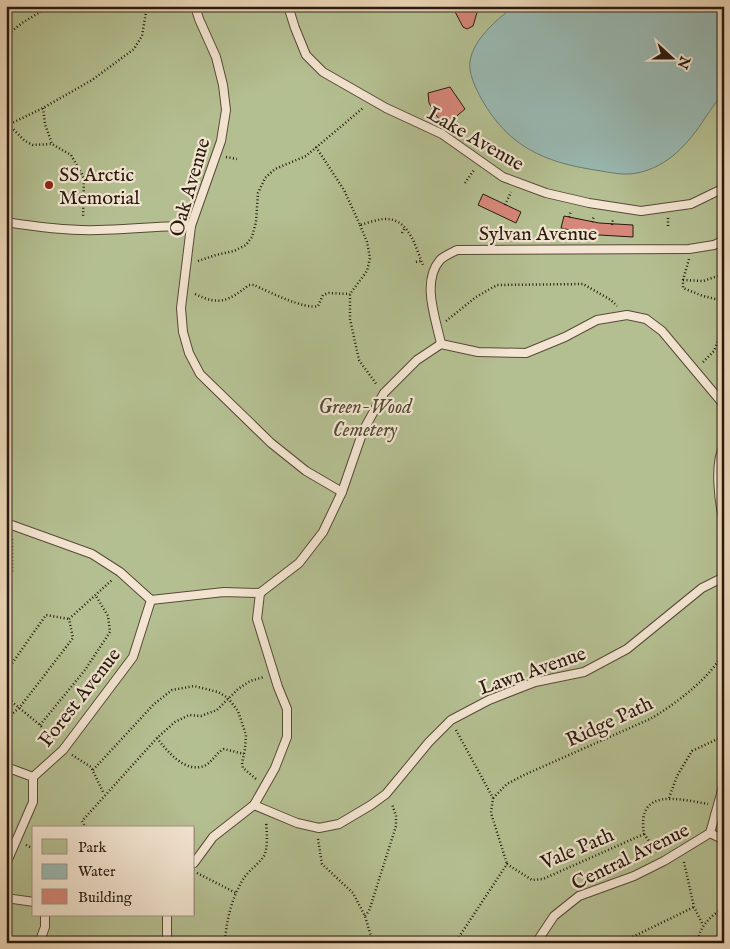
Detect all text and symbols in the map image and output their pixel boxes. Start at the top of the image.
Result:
north arrow [648,32,698,82]
text: N [673,52,694,71]
street label: Lake Avenue [422,101,528,177]
street label: Oak Avenue [164,135,216,240]
place label: SS Arctic Memorial [59,163,140,211]
marker: SS Arctic Memorial [43,179,55,191]
street label: Sylvan Avenue [479,222,597,247]
park label: Green-Wood Cemetery [318,395,413,443]
street label: Lawn Avenue [476,641,589,701]
street label: Forest Avenue [34,643,127,753]
street label: Ridge Path [562,691,657,753]
street label: Central Avenue [568,818,694,897]
street label: Vale Path [536,823,618,876]
legend [32,826,195,916]
text: Park [78,838,108,857]
text: Water [78,862,116,881]
text: Building [78,888,133,907]

